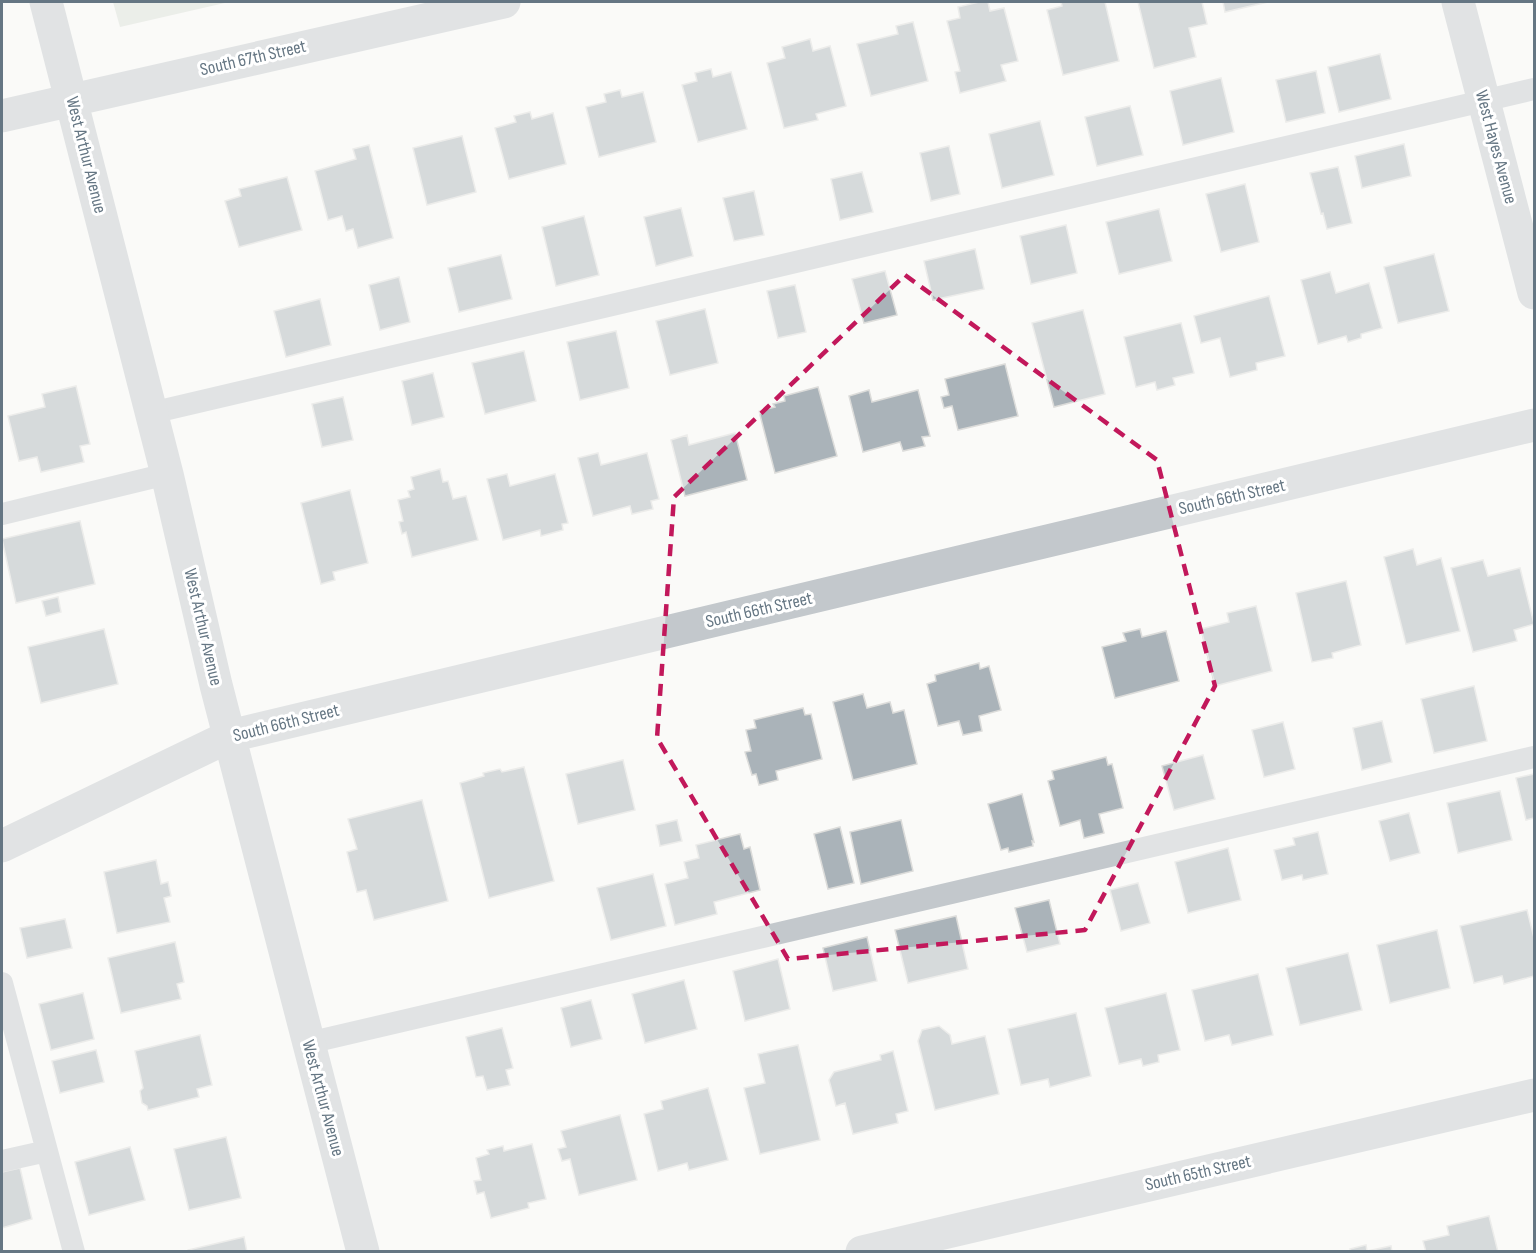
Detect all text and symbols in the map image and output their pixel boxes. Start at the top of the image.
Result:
street label: South 67th Street [198,36,308,80]
street label: West Hayes Avenue [1471,88,1521,206]
street label: West Arthur Avenue [61,94,111,216]
street label: South 66th Street [1177,474,1288,519]
street label: West Arthur Avenue [179,566,227,688]
street label: South 66th Street [704,587,815,632]
street label: South 66th Street [231,700,342,746]
street label: West Arthur Avenue [297,1037,349,1159]
street label: South 65th Street [1143,1151,1253,1195]

